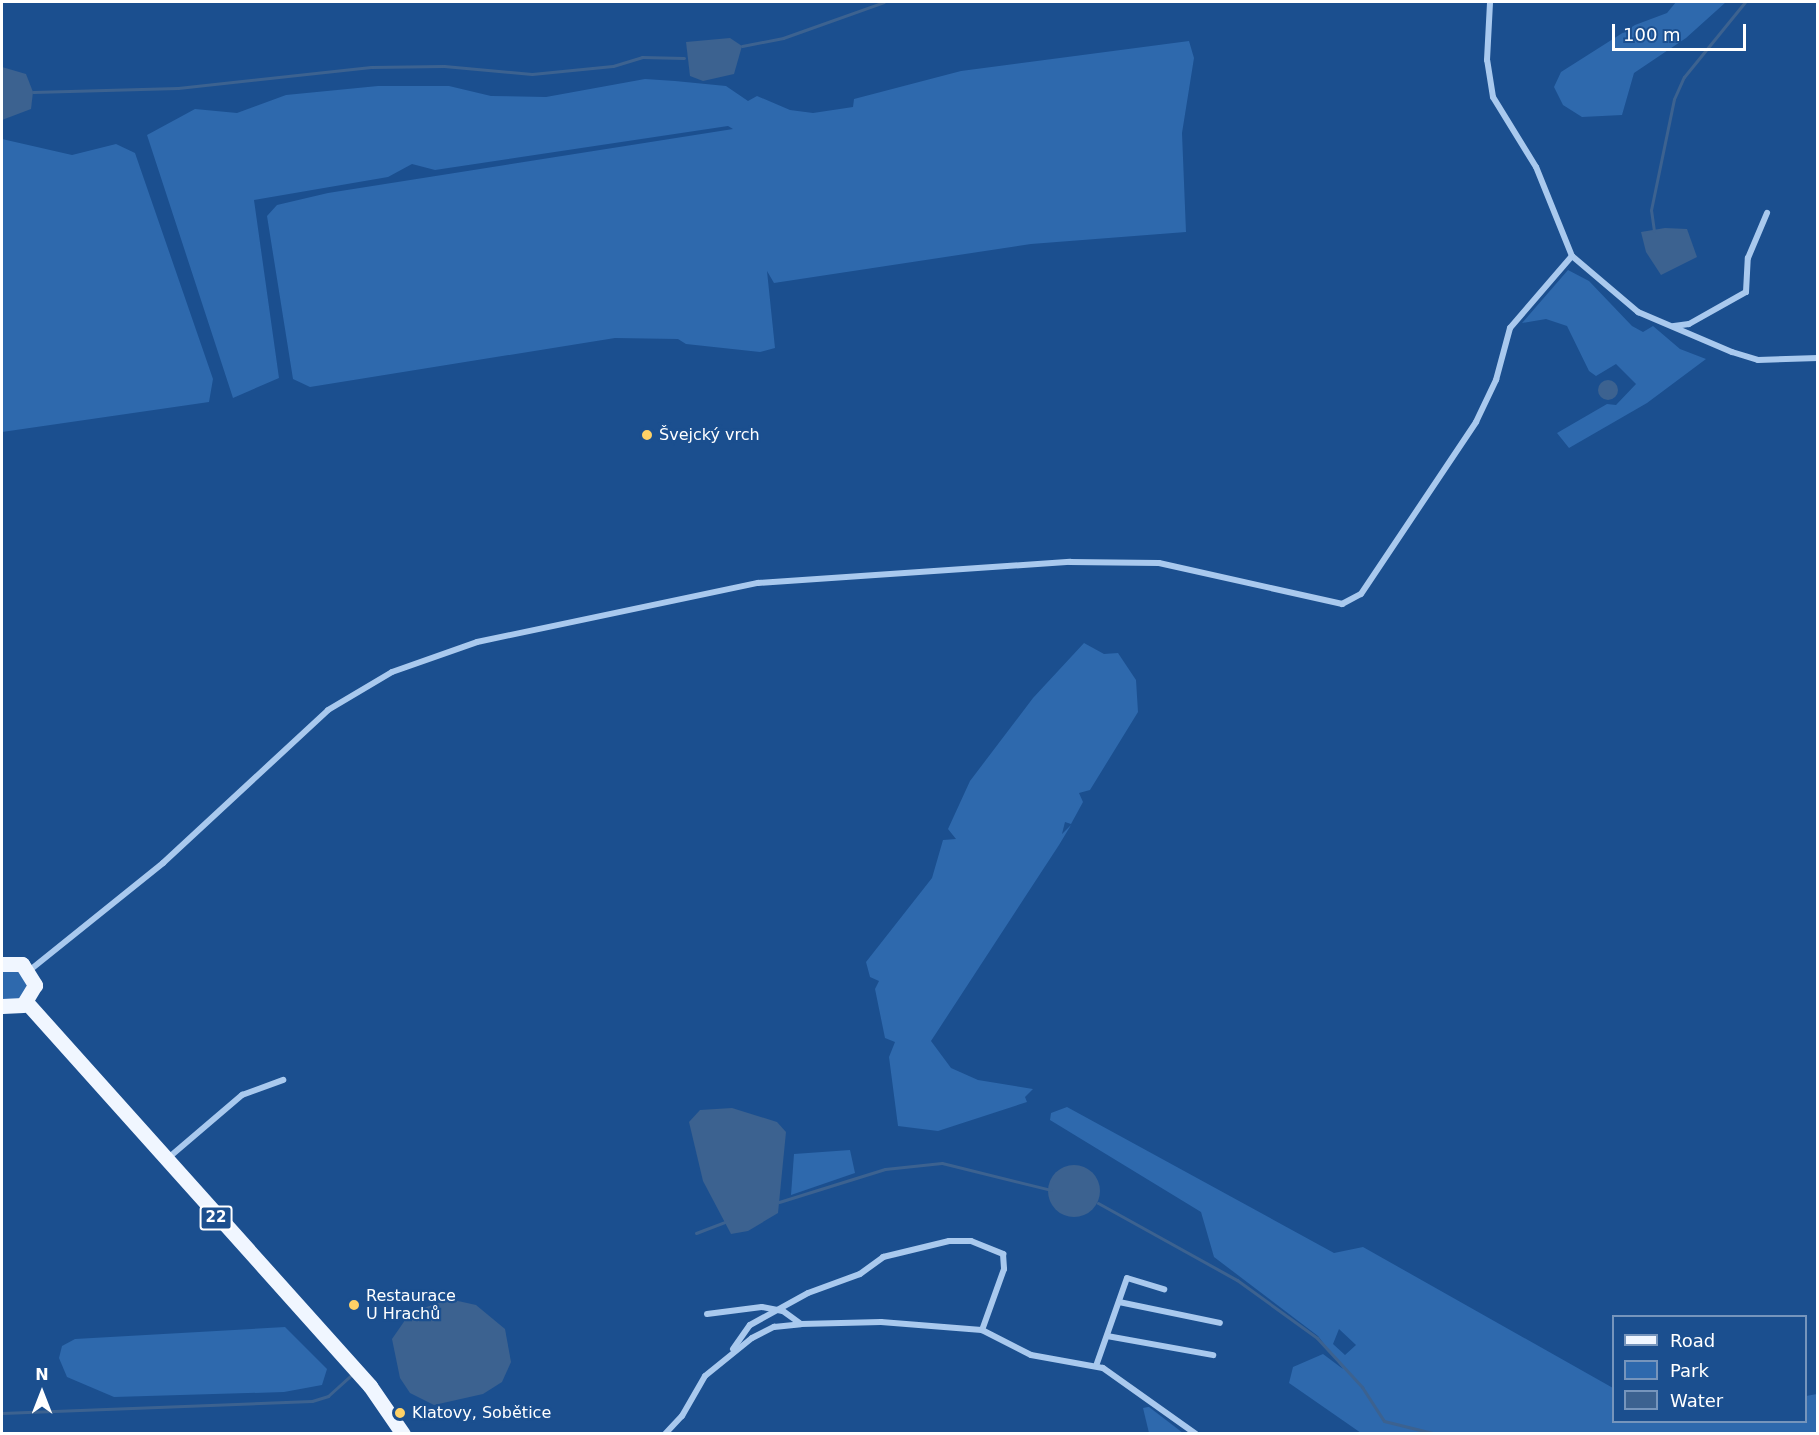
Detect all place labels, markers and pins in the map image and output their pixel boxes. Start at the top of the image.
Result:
place label: Švejcký vrch [659,425,760,445]
marker: Švejcký vrch [640,428,654,442]
place label: Restaurace U Hrachů [366,1286,456,1324]
marker: Restaurace U Hrachů [347,1298,361,1312]
place label: Klatovy, Sobětice [412,1403,551,1423]
marker: Klatovy, Sobětice [393,1406,407,1420]

